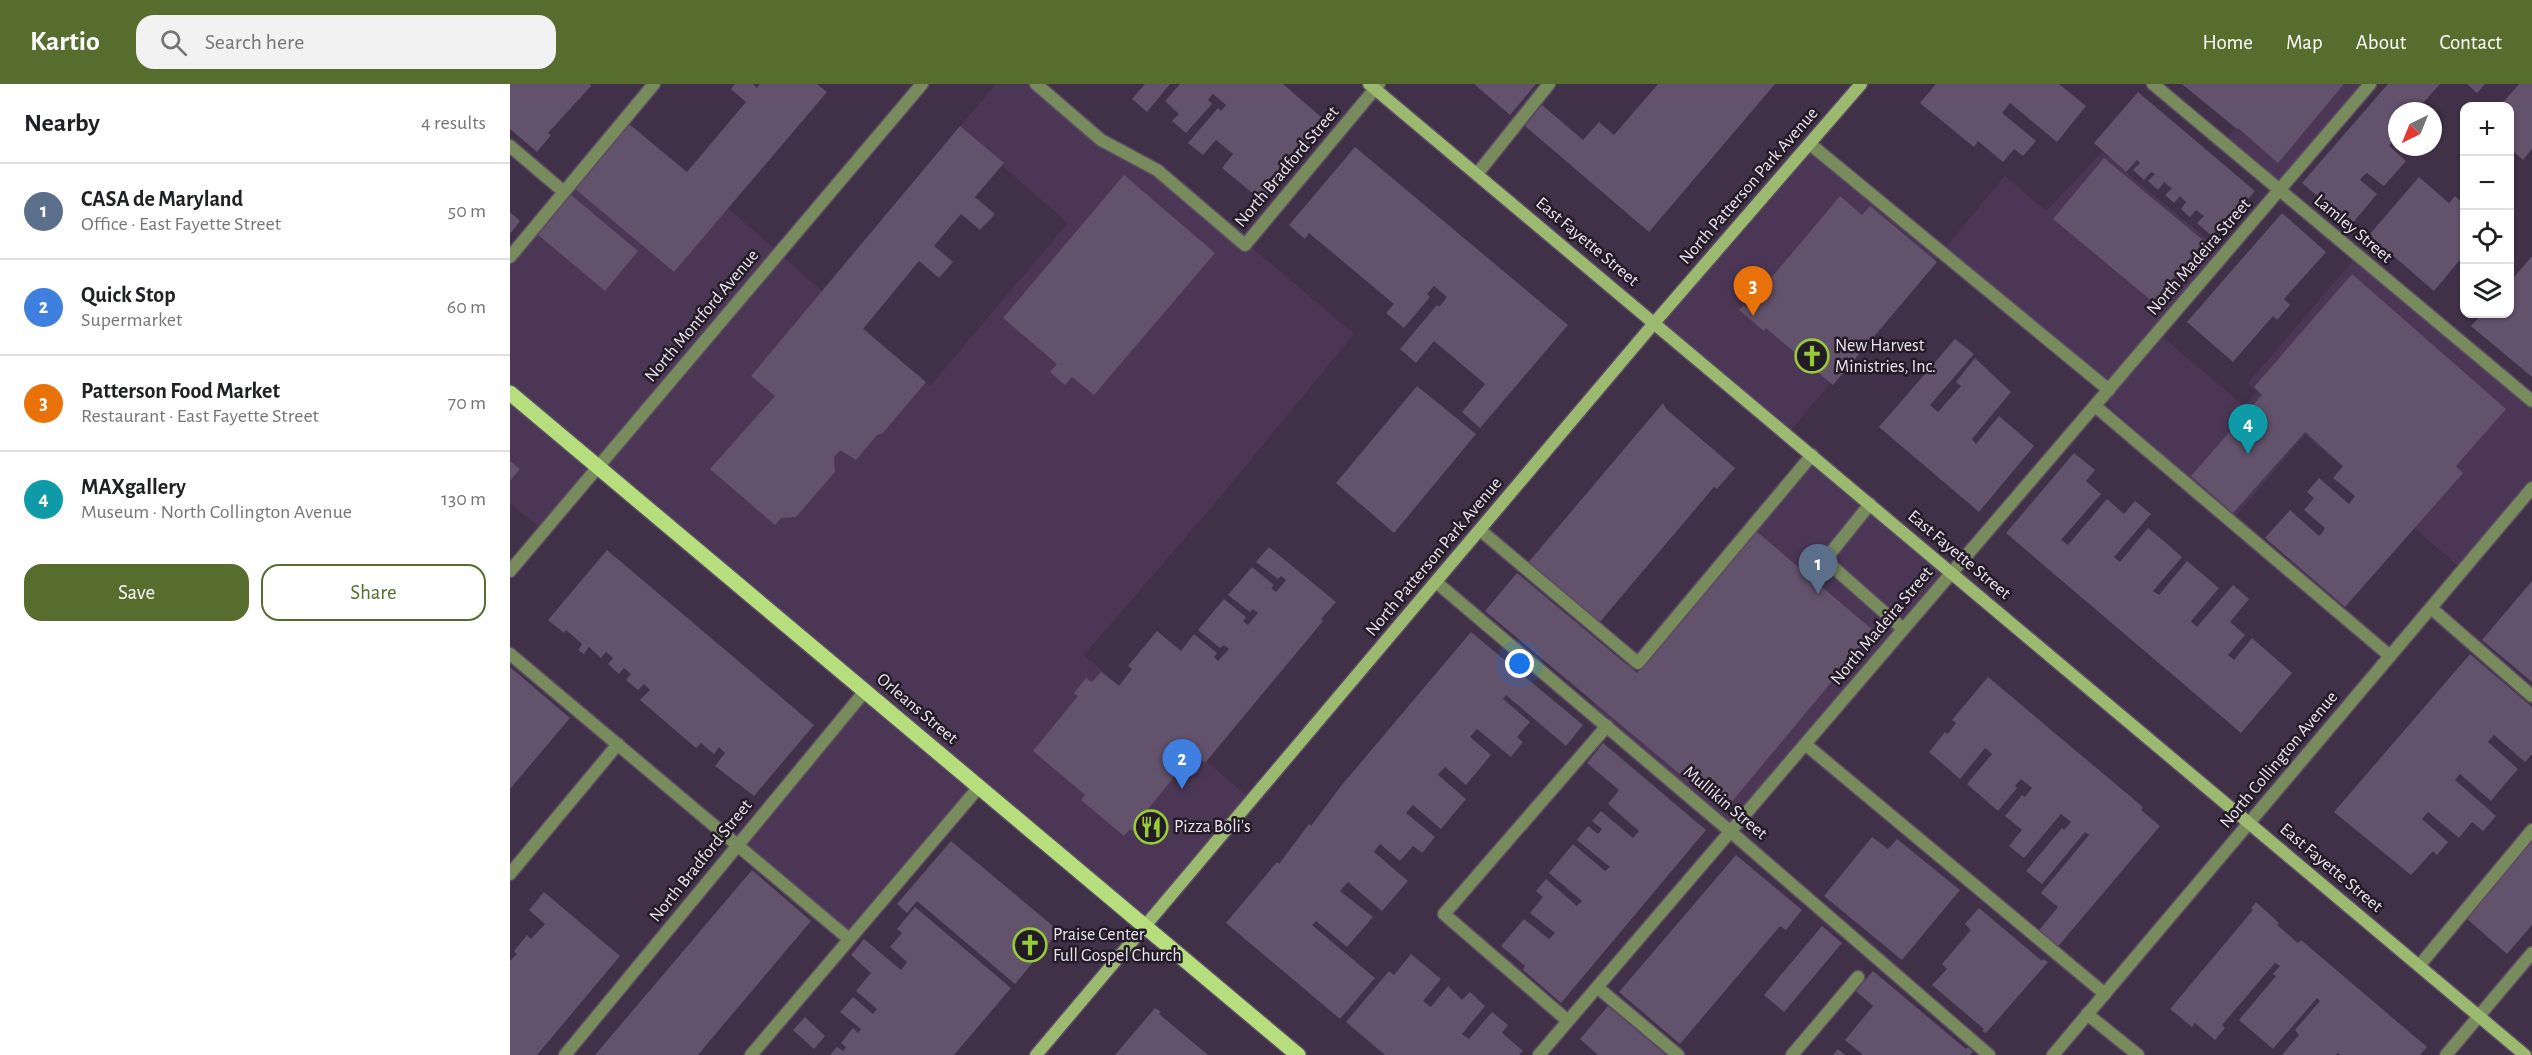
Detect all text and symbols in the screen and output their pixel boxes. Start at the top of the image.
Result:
search box [136,15,556,69]
icon: search [157,26,190,59]
text: Kartio [30,28,100,56]
text: Search here [205,31,304,53]
text: Home [2202,32,2253,53]
text: Map [2286,32,2323,53]
text: About [2356,32,2406,53]
text: Contact [2439,32,2502,53]
north arrow [2388,102,2442,156]
map controls [2460,102,2514,318]
button: + [2460,102,2514,156]
street label: North Bradford Street [1231,103,1343,231]
street label: North Patterson Park Avenue [1676,104,1822,268]
text: Nearby [24,110,100,136]
text: 4 results [421,113,486,133]
button: − [2460,156,2514,210]
text: CASA de Maryland [81,188,243,210]
street label: Lamley Street [2311,191,2396,267]
street label: East Fayette Street [1532,194,1642,290]
street label: North Madeira Street [2144,195,2255,319]
text: 1 [40,201,47,221]
text: 50 m [448,201,486,221]
button: locate [2460,210,2514,264]
text: Office · East Fayette Street [81,214,281,234]
street label: North Montford Avenue [642,246,762,386]
button: layers [2460,264,2514,318]
pin: 3 [1734,266,1772,316]
text: Quick Stop [81,284,176,306]
text: 2 [39,297,48,317]
text: 60 m [447,297,486,317]
text: Supermarket [81,310,182,330]
place label: New Harvest Ministries, Inc. [1835,337,1936,376]
church icon: New Harvest Ministries, Inc. [1794,338,1830,374]
text: Patterson Food Market [81,380,280,402]
text: 3 [39,393,48,413]
text: 70 m [448,393,486,413]
pin: 4 [2228,404,2268,454]
text: Restaurant · East Fayette Street [81,406,319,426]
street label: North Patterson Park Avenue [1362,474,1506,640]
text: MAXgallery [81,476,186,498]
text: 4 [38,489,49,509]
text: 130 m [441,489,486,509]
text: Museum · North Collington Avenue [81,502,352,522]
street label: East Fayette Street [1904,507,2014,603]
pin: 1 [1798,544,1838,594]
street label: North Madeira Street [1828,563,1937,689]
button: Save [24,564,249,621]
button: Share [261,564,486,621]
your location [1505,649,1534,678]
street label: Orleans Street [873,670,961,748]
street label: North Collington Avenue [2217,688,2341,832]
pin: 2 [1162,740,1202,789]
street label: Mullikin Street [1680,763,1771,843]
street label: North Bradford Street [646,796,756,926]
restaurant icon: Pizza Boli's [1133,809,1169,845]
place label: Pizza Boli's [1174,818,1251,836]
street label: East Fayette Street [2276,820,2386,916]
place label: Praise Center Full Gospel Church [1053,926,1182,965]
church icon: Praise Center Full Gospel Church [1012,927,1048,963]

